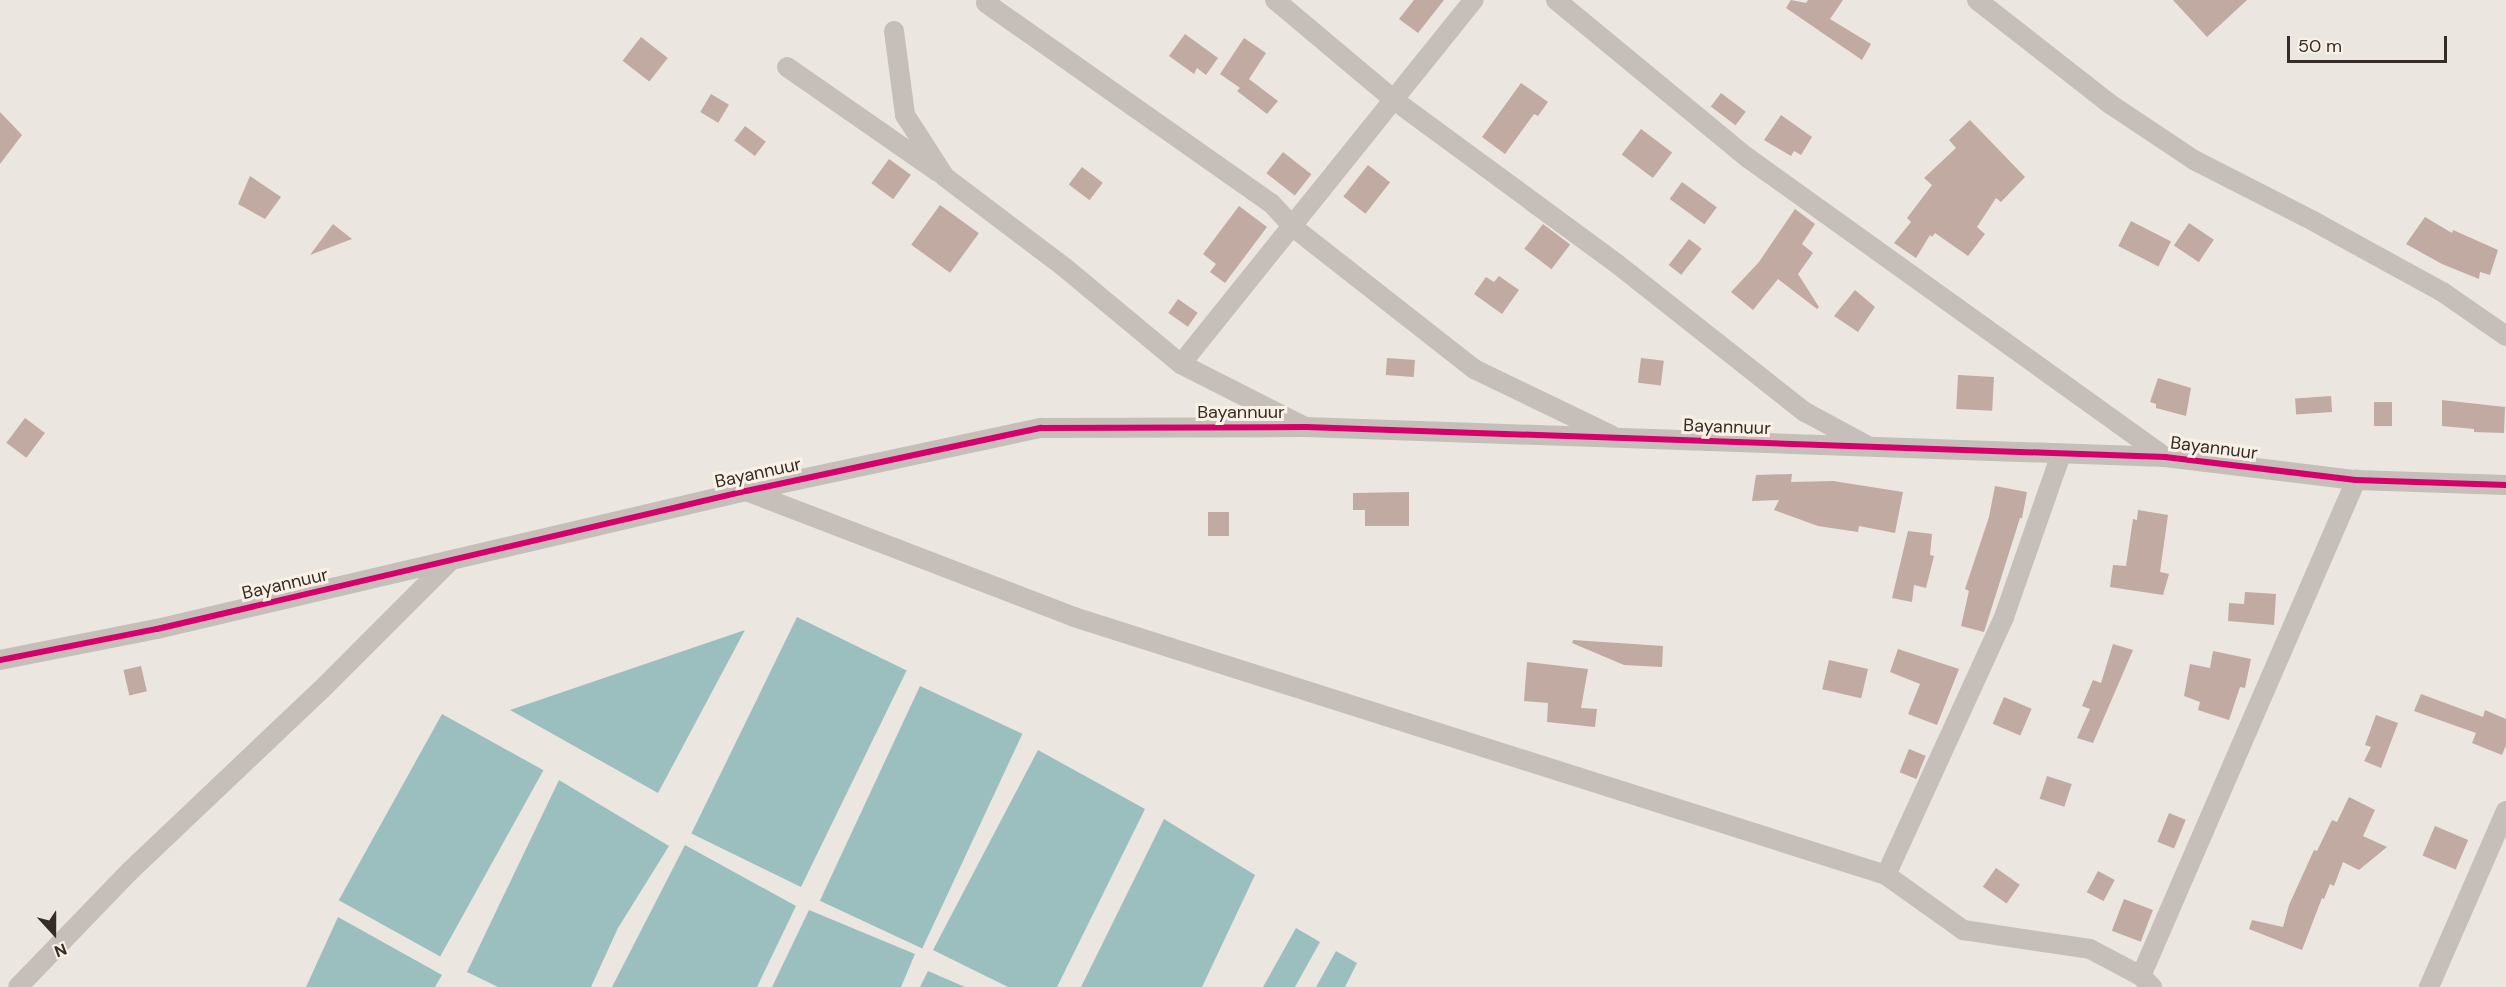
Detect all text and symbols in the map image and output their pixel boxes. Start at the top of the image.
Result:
scale bar [2290,24,2450,62]
text: 50 m [2298,34,2342,58]
street label: Bayannuur [1197,401,1285,423]
street label: Bayannuur [1683,415,1771,439]
street label: Bayannuur [2169,432,2259,464]
street label: Bayannuur [713,453,803,493]
street label: Bayannuur [240,564,330,604]
north arrow [24,903,84,963]
text: N [51,938,70,962]

